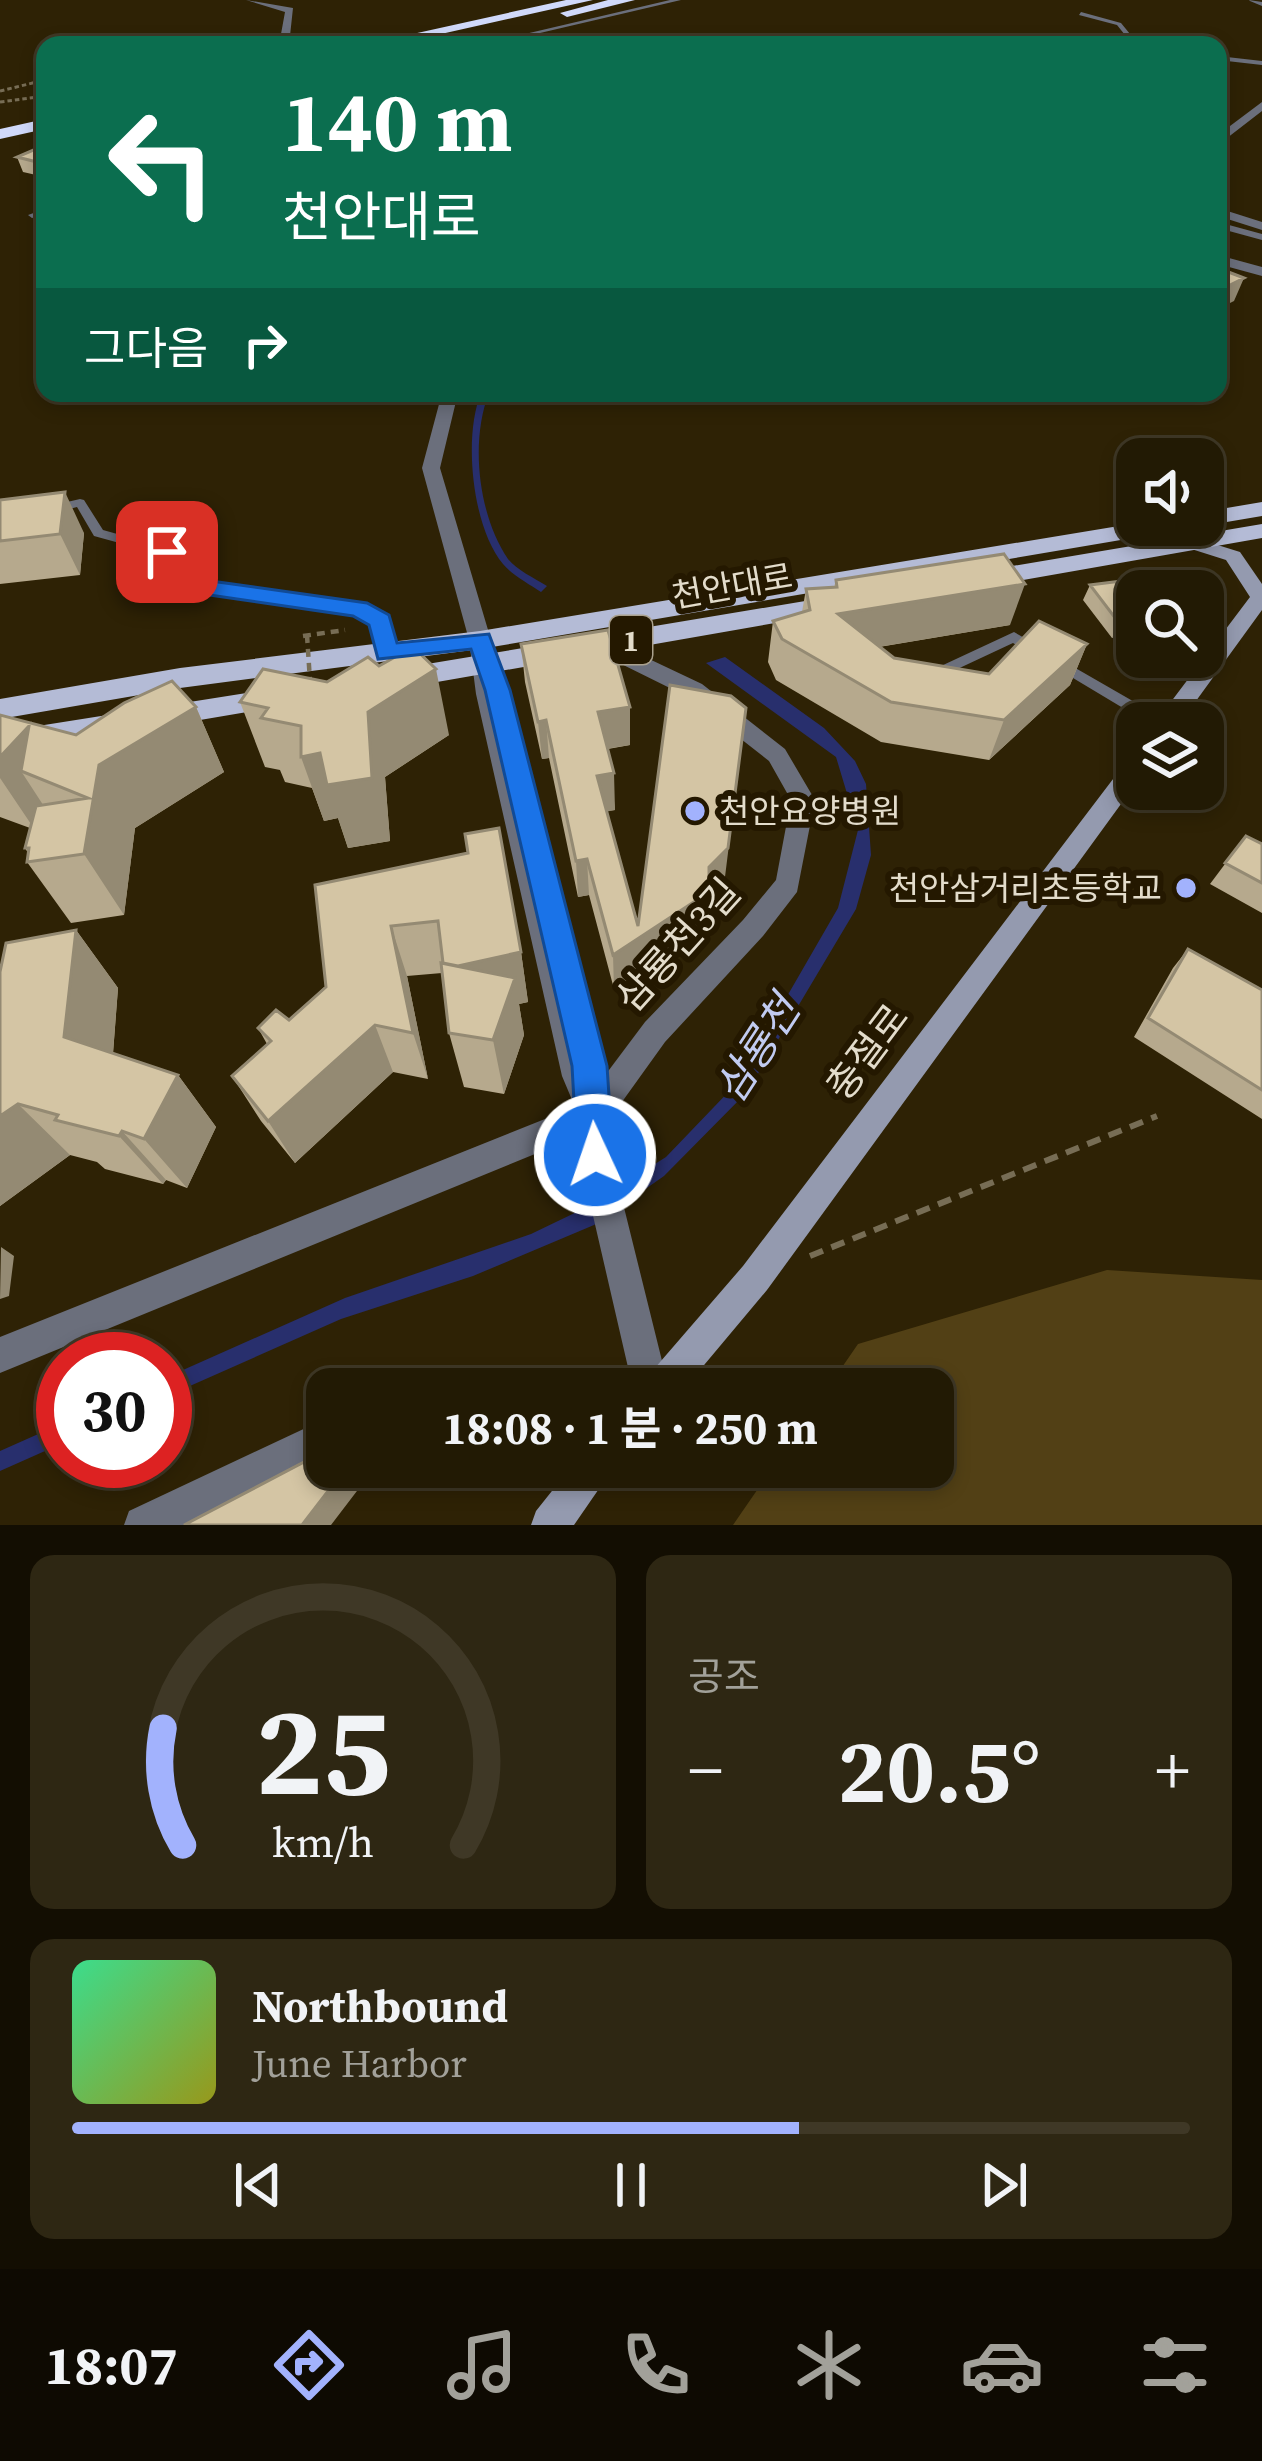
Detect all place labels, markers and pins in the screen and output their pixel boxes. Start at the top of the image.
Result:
pin [116,501,218,603]
place label: 천안요양병원 [719,789,901,834]
marker: 천안요양병원 [682,798,708,824]
place label: 천안삼거리초등학교 [889,866,1162,911]
marker: 천안삼거리초등학교 [1173,875,1199,901]

